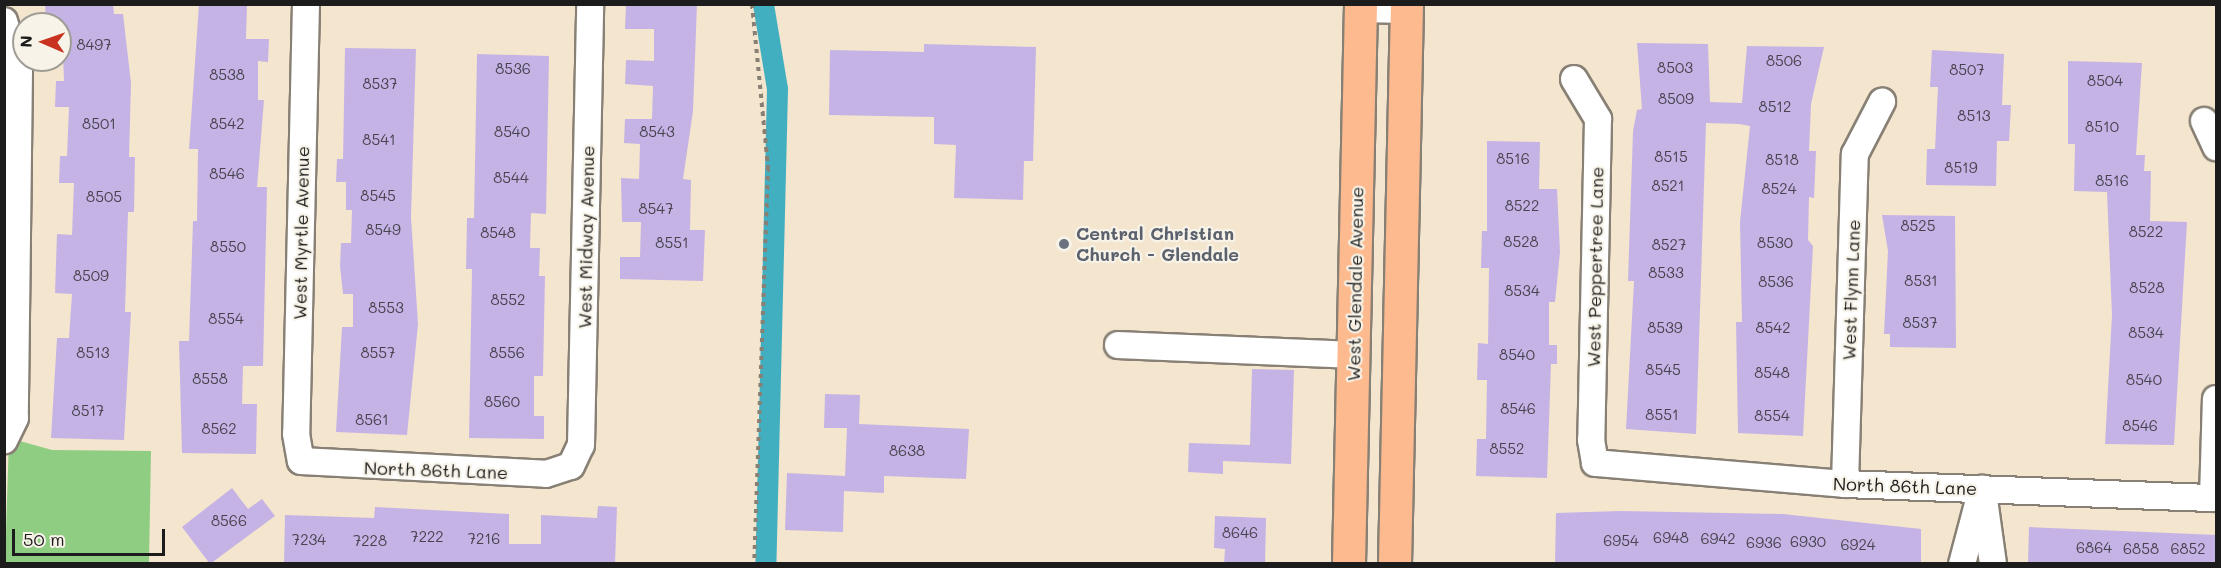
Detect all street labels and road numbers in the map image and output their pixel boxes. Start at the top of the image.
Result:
street label: West Midway Avenue [574,145,598,329]
street label: West Myrtle Avenue [289,146,313,320]
street label: West Peppertree Lane [1582,166,1608,368]
street label: West Glendale Avenue [1343,186,1367,382]
street label: West Flynn Lane [1838,219,1864,361]
street label: North 86th Lane [364,457,508,483]
street label: North 86th Lane [1833,473,1977,499]

